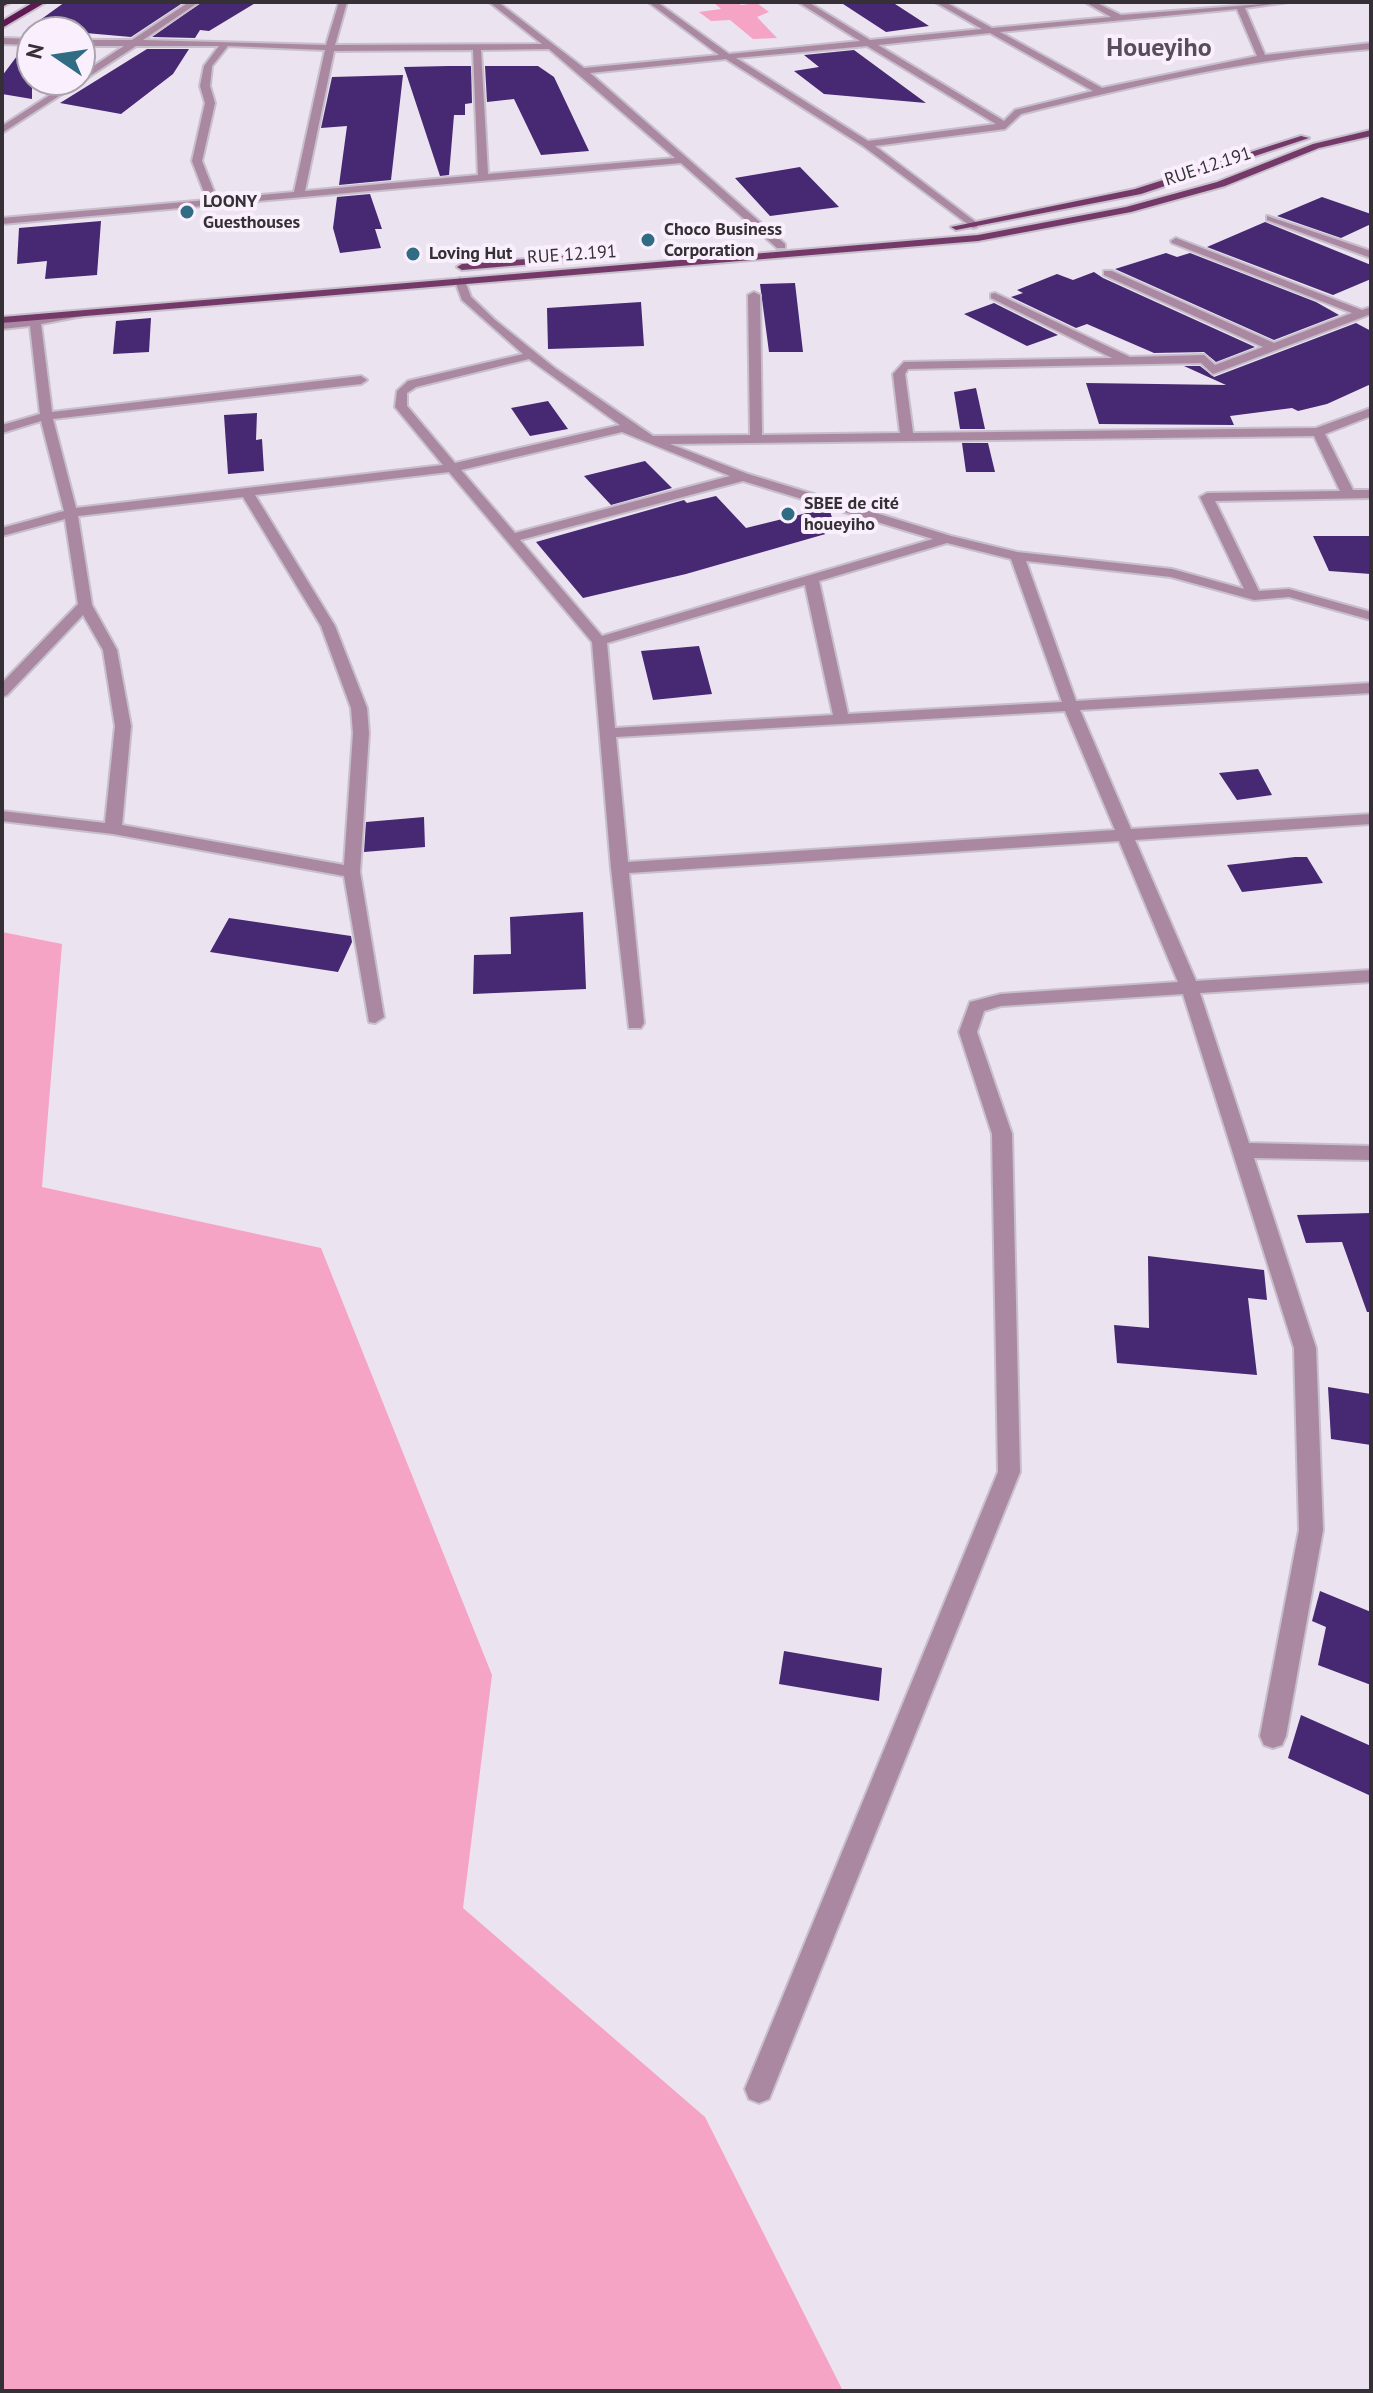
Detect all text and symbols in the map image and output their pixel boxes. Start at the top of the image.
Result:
north arrow [16,16,96,96]
district label: Houeyiho [1106,33,1212,65]
text: N [19,41,50,61]
street label: RUE 12.191 [1162,143,1254,191]
place label: LOONY Guesthouses [203,191,300,234]
marker: LOONY Guesthouses [178,203,196,221]
place label: Choco Business Corporation [664,219,782,262]
marker: Choco Business Corporation [639,231,657,249]
street label: RUE 12.191 [526,241,618,269]
place label: Loving Hut [429,243,512,265]
marker: Loving Hut [404,245,422,263]
place label: SBEE de cité houeyiho [804,493,899,536]
marker: SBEE de cité houeyiho [779,505,797,523]

